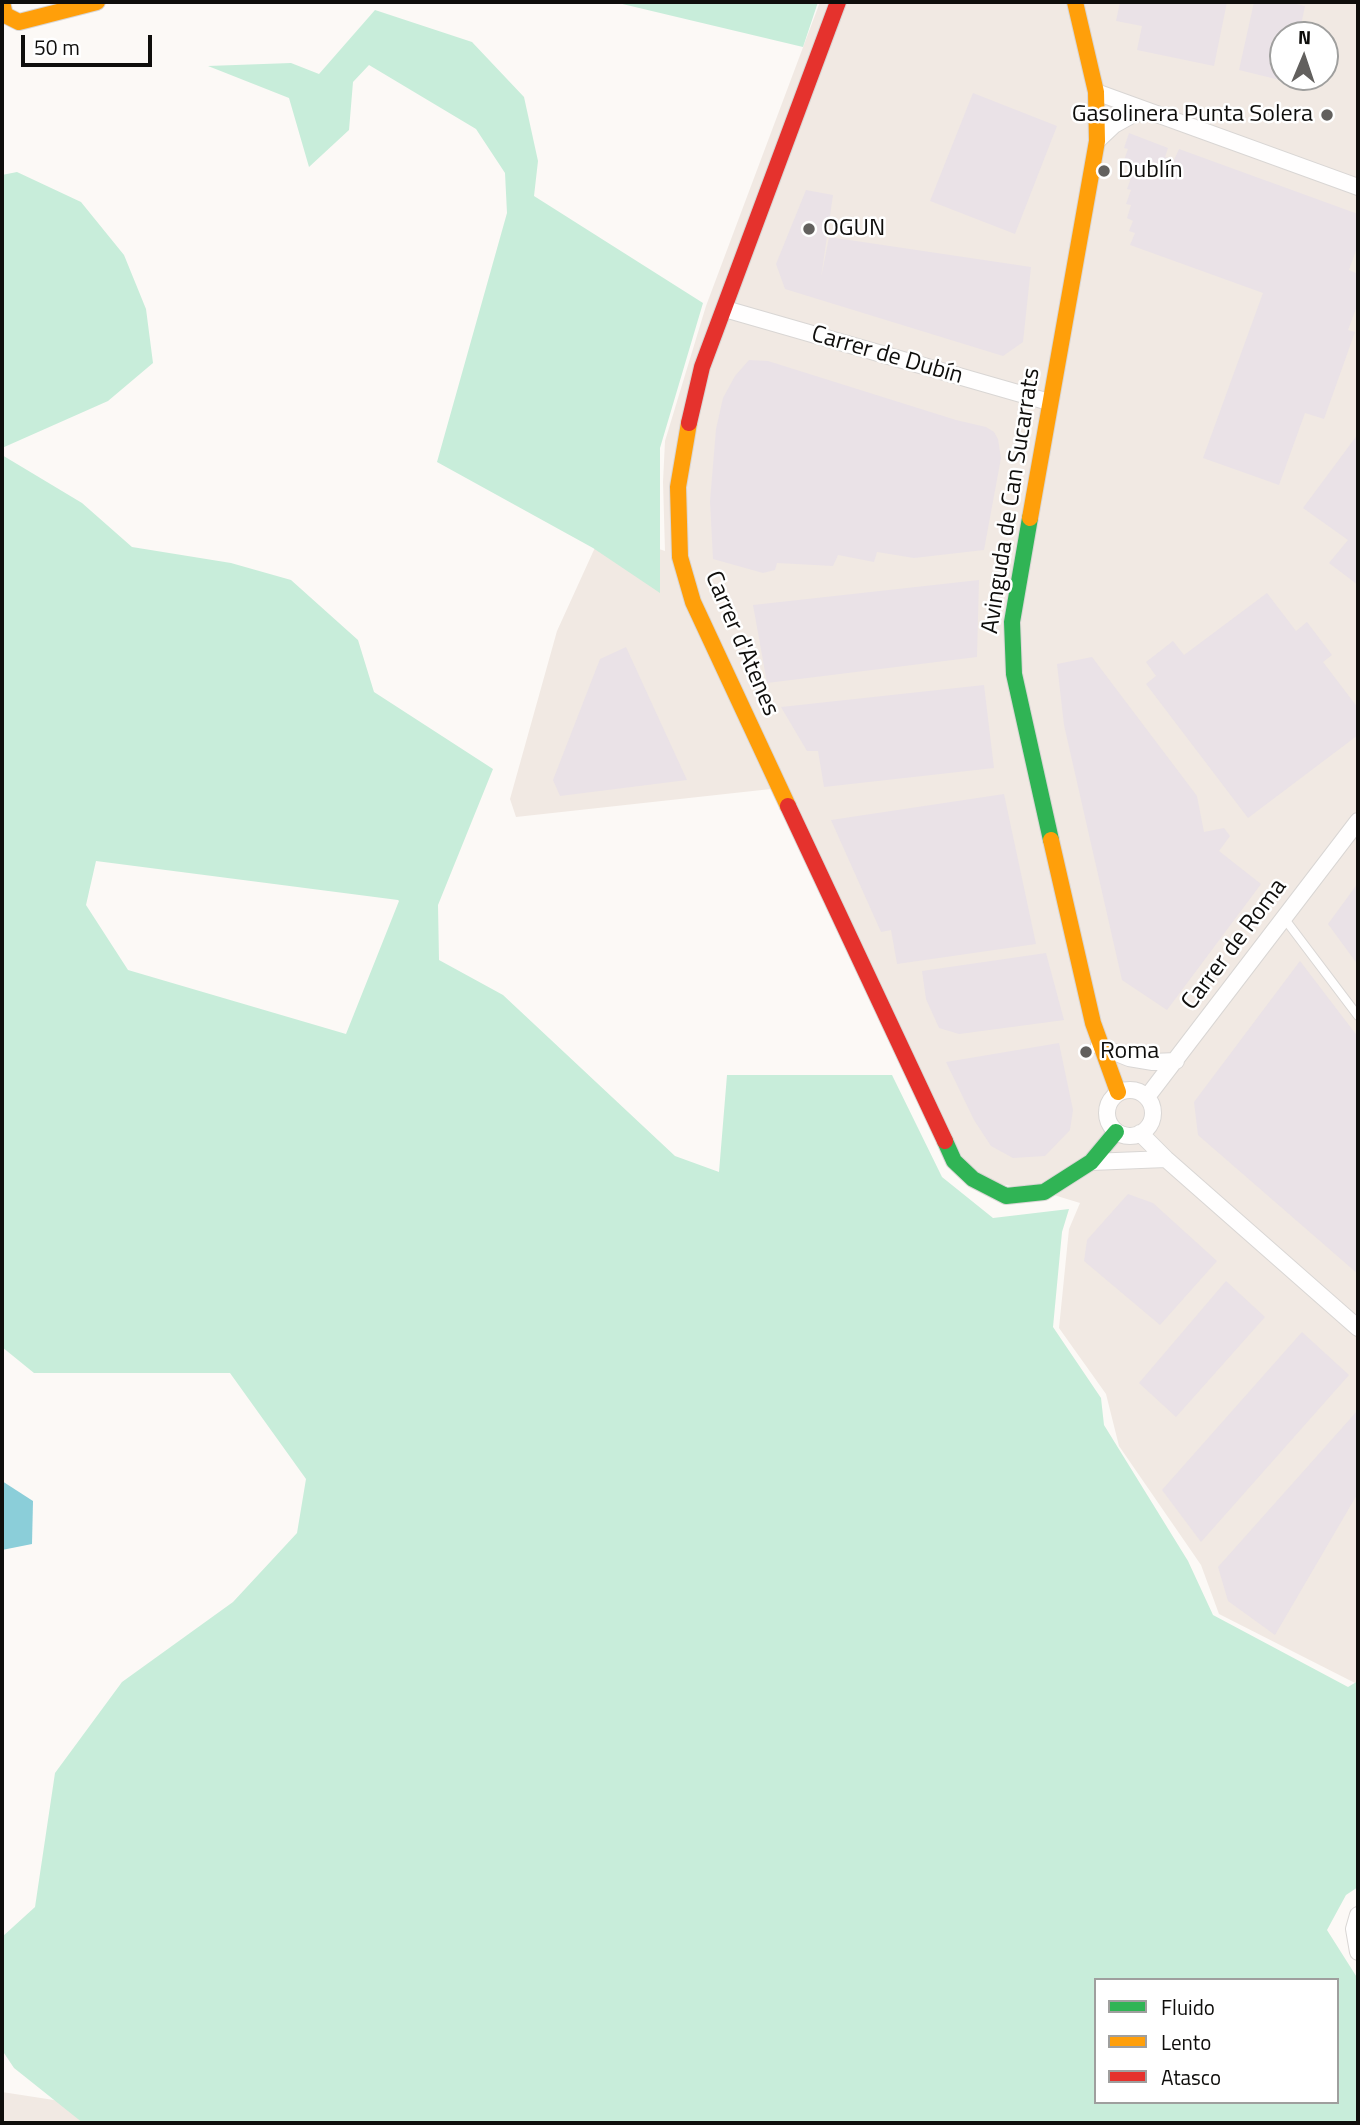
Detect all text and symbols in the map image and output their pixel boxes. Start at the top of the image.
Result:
scale bar [24,21,156,65]
north arrow [1269,21,1339,91]
text: N [1298,22,1312,51]
text: 50 m [34,31,80,63]
place label: Gasolinera Punta Solera [1072,101,1313,129]
marker: Gasolinera Punta Solera [1319,107,1335,123]
place label: Dublín [1118,157,1183,185]
marker: Dublín [1096,163,1112,179]
place label: OGUN [823,215,885,243]
marker: OGUN [801,221,817,237]
street label: Carrer de Dubín [808,321,966,391]
street label: Avinguda de Can Sucarrats [977,366,1047,636]
street label: Carrer d'Atenes [698,567,784,721]
street label: Carrer de Roma [1176,874,1294,1016]
place label: Roma [1100,1038,1159,1066]
marker: Roma [1078,1044,1094,1060]
legend [1094,1978,1339,2104]
text: Fluido [1161,1991,1215,2023]
text: Lento [1161,2026,1211,2058]
text: Atasco [1161,2061,1221,2093]

